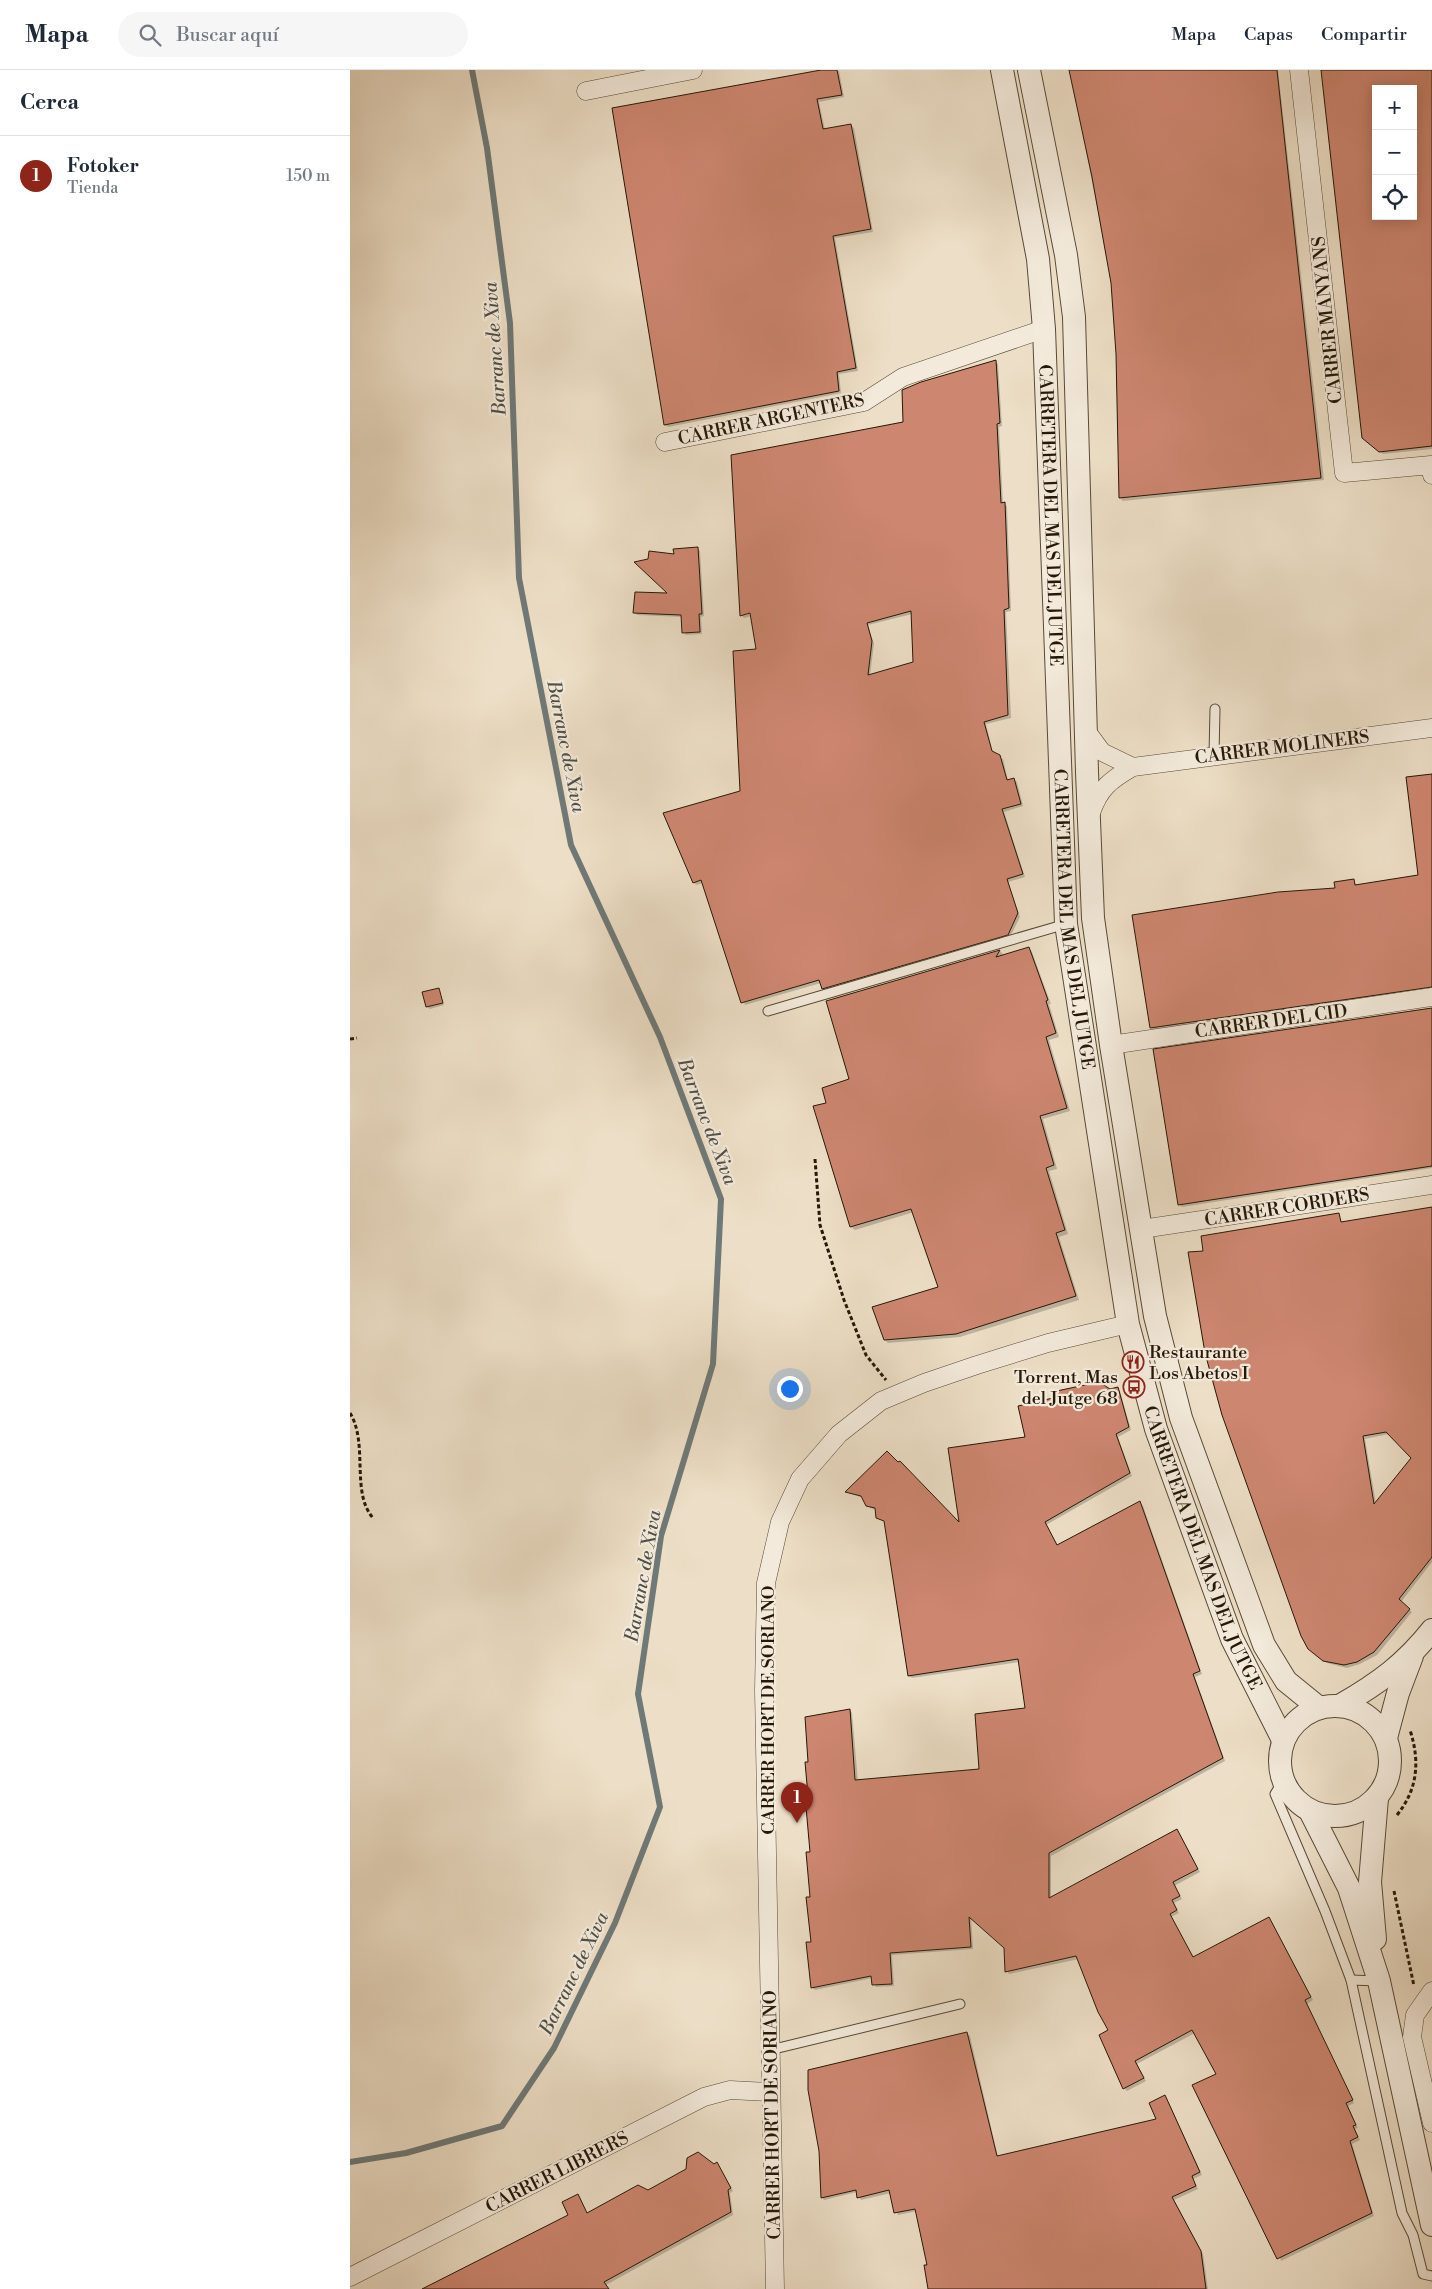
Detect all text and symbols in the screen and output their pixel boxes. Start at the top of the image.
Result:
search box [118,12,468,57]
text: Mapa [25,20,88,50]
icon: search [136,21,164,49]
text: Buscar aquí [176,23,279,47]
text: Mapa [1172,23,1216,46]
text: Capas [1244,23,1293,46]
text: Compartir [1321,23,1407,46]
map controls [1372,85,1417,220]
button: + [1372,85,1417,130]
text: Cerca [20,90,79,116]
button: − [1372,130,1417,175]
text: Fotoker [67,154,139,178]
text: 1 [32,166,40,186]
text: 150 m [286,166,330,186]
button: locate [1372,175,1417,220]
text: Tienda [67,178,118,198]
street label: CARRER MANYANS [1307,235,1348,405]
water label: Barranc de Xiva [478,281,512,417]
street label: CARRETERA DEL MAS DEL JUTGE [1033,364,1067,667]
street label: CARRER ARGENTERS [676,388,867,451]
water label: Barranc de Xiva [541,677,591,815]
street label: CARRER MOLINERS [1193,725,1371,770]
street label: CARRETERA DEL MAS DEL JUTGE [1048,768,1099,1071]
street label: CARRER DEL CID [1193,999,1349,1044]
water label: Barranc de Xiva [672,1054,742,1189]
street label: CARRER CORDERS [1203,1183,1371,1232]
place label: Restaurante Los Abetos I [1149,1341,1249,1385]
restaurant icon: Restaurante Los Abetos I [1121,1350,1145,1374]
place label: Torrent, Mas del Jutge 68 [1014,1366,1118,1410]
bus stop icon: Torrent, Mas del Jutge 68 [1122,1375,1146,1399]
your location [777,1376,803,1402]
street label: CARRETERA DEL MAS DEL JUTGE [1138,1403,1267,1694]
water label: Barranc de Xiva [619,1508,666,1645]
street label: CARRER HORT DE SORIANO [757,1585,780,1835]
pin: 1 [781,1782,813,1823]
water label: Barranc de Xiva [533,1908,614,2040]
street label: CARRER HORT DE SORIANO [759,1990,786,2240]
street label: CARRER LIBRERS [482,2126,633,2218]

